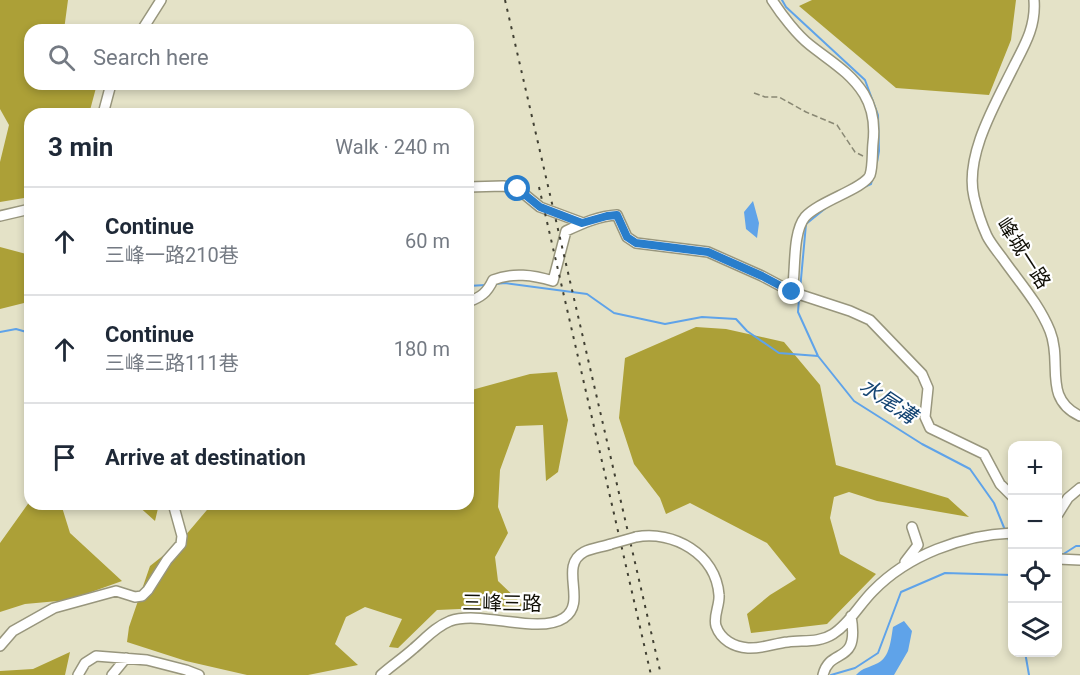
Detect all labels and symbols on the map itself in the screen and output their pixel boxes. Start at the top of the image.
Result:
route start [504,175,530,201]
street label: 峰城一路 [992,213,1056,293]
route end [778,278,804,304]
water label: 水尾溝 [855,373,923,430]
street label: 三峰三路 [462,590,542,616]

